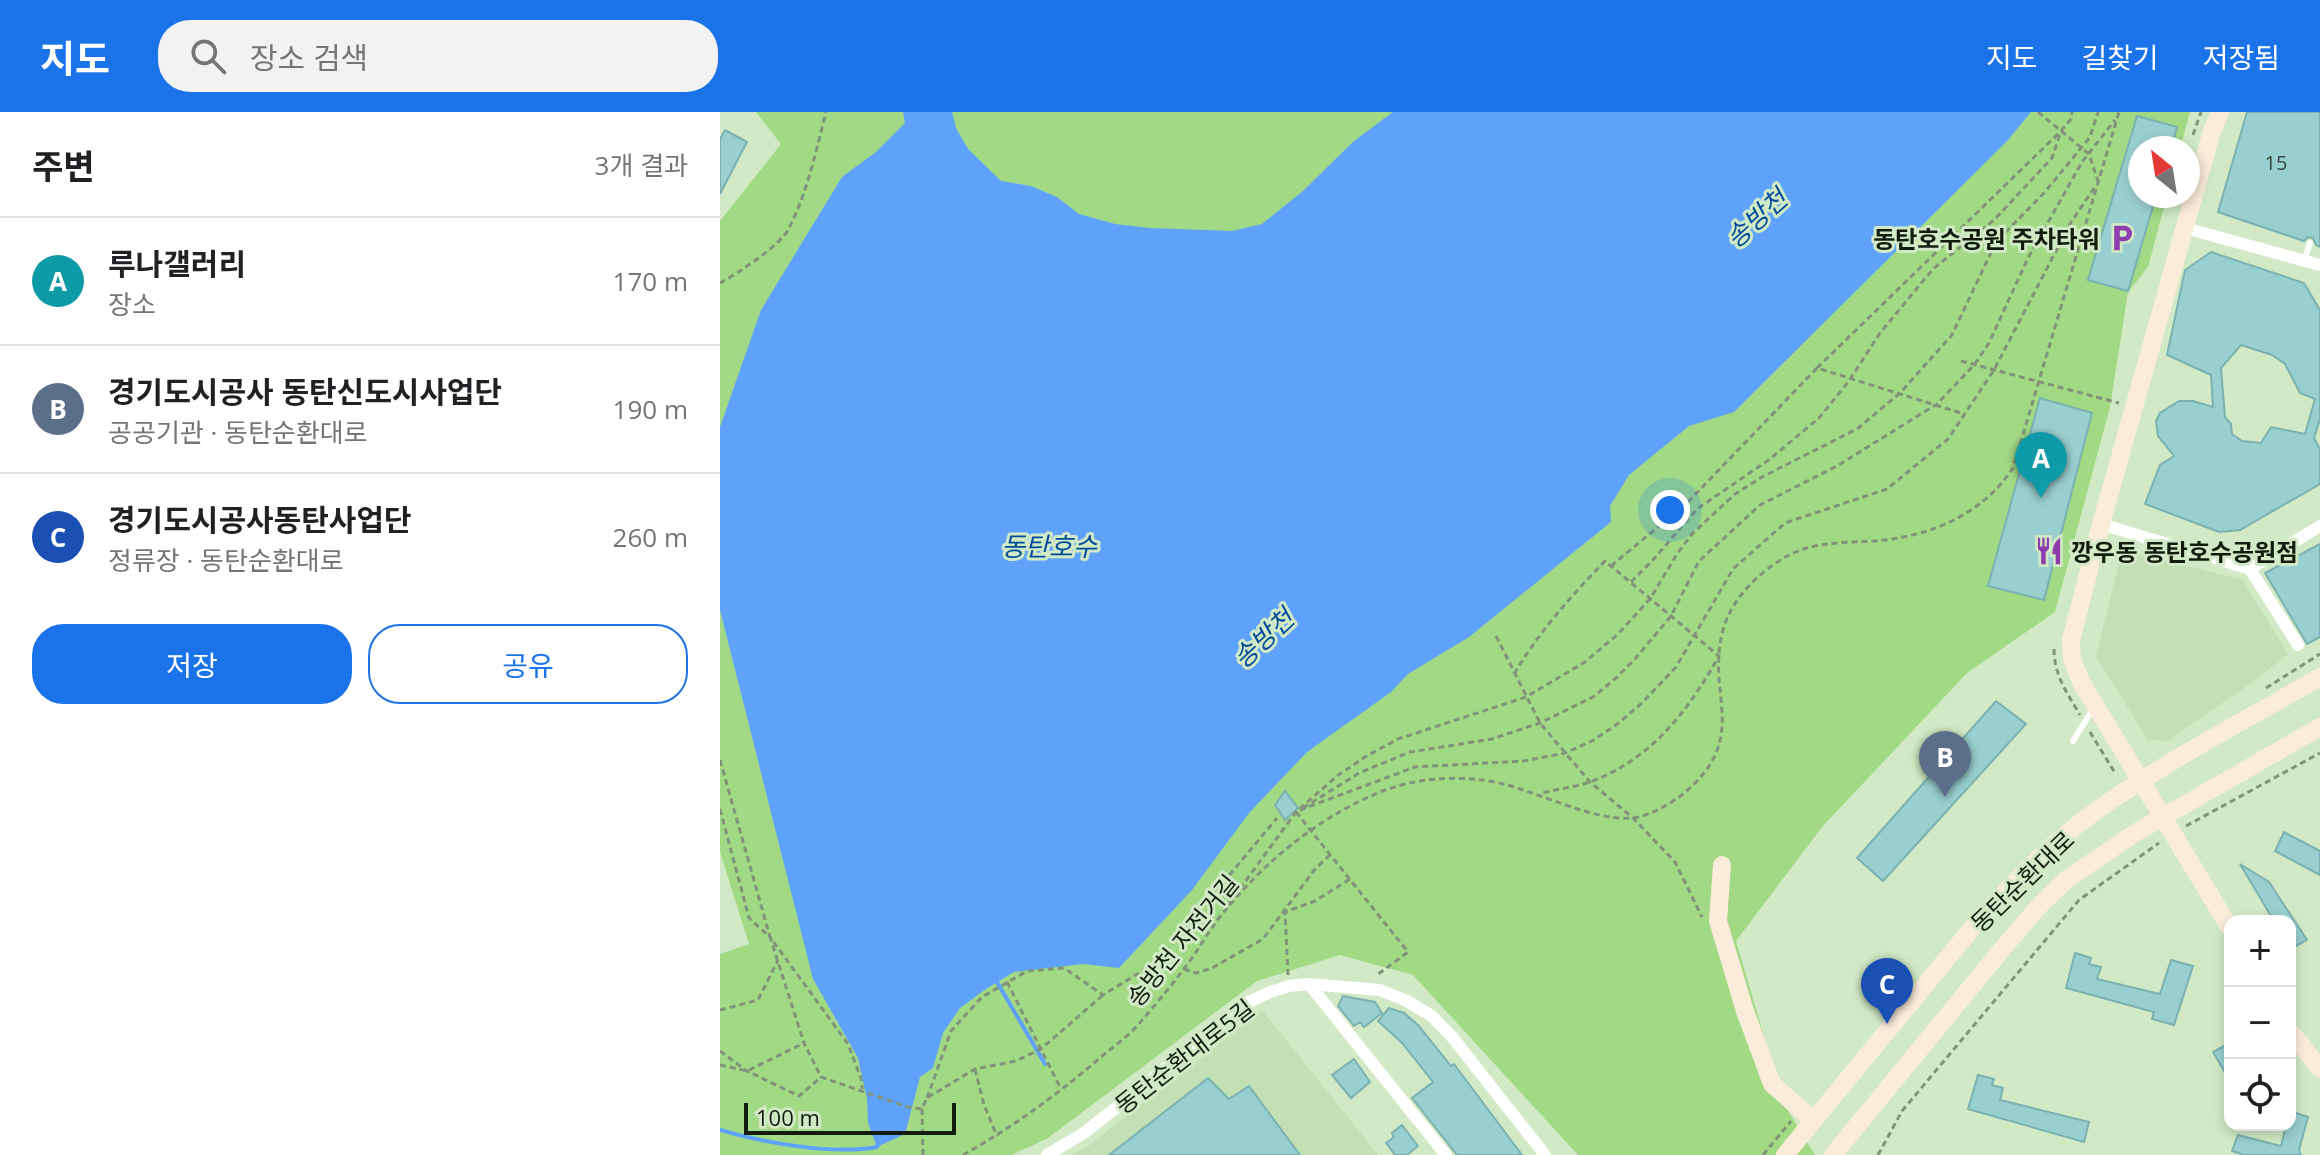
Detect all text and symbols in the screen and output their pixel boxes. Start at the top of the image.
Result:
search box [158,20,718,92]
text: 지도 [40,32,110,84]
icon: search [186,34,230,78]
text: 장소 검색 [250,37,368,78]
text: 지도 [1986,38,2037,76]
text: 길찾기 [2081,38,2159,76]
text: 저장됨 [2203,38,2280,76]
north arrow [2128,136,2200,208]
text: 주변 [32,143,95,189]
text: 3개 결과 [595,147,688,183]
house number: 15 [2265,149,2287,176]
water label: 송방천 [1717,179,1797,255]
place label: 동탄호수공원 주차타워 [1873,222,2100,255]
parking icon: 동탄호수공원 주차타워 [2107,223,2137,253]
text: 루나갤러리 [108,243,246,284]
text: A [49,263,67,299]
text: 170 m [613,263,688,299]
text: 장소 [108,286,156,322]
text: 경기도시공사 동탄신도시사업단 [108,371,502,412]
text: B [49,391,67,427]
text: 190 m [613,391,688,427]
text: 공공기관 · 동탄순환대로 [108,414,368,450]
pin: A [2015,432,2067,498]
your location [1650,490,1690,530]
text: 경기도시공사동탄사업단 [108,499,412,540]
text: C [50,519,66,555]
text: 260 m [613,519,688,555]
water label: 동탄호수 [1001,528,1098,564]
place label: 깡우동 동탄호수공원점 [2071,535,2298,568]
restaurant icon: 깡우동 동탄호수공원점 [2034,536,2064,566]
text: 정류장 · 동탄순환대로 [108,542,344,578]
water label: 송방천 [1224,598,1304,676]
button: 저장 [32,624,352,704]
button: 공유 [368,624,688,704]
pin: B [1919,731,1971,797]
street label: 동탄순환대로 [1963,823,2081,939]
street label: 송방천 자전거길 [1119,867,1245,1013]
map controls [2224,915,2296,1131]
button: + [2224,915,2296,987]
pin: C [1861,958,1913,1024]
button: − [2224,987,2296,1059]
street label: 동탄순환대로5길 [1108,991,1260,1121]
button: locate [2224,1059,2296,1131]
scale bar [744,1099,956,1135]
text: 100 m [756,1102,820,1132]

